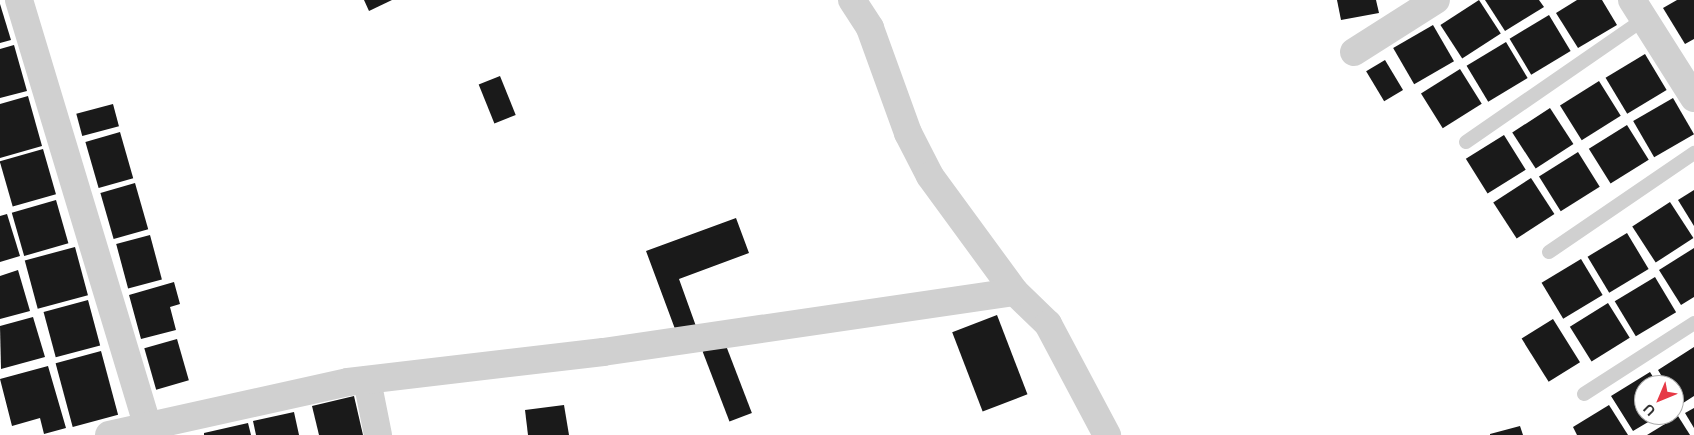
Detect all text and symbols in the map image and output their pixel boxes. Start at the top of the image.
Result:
north arrow [1634,375,1684,425]
text: U [1640,401,1658,419]

